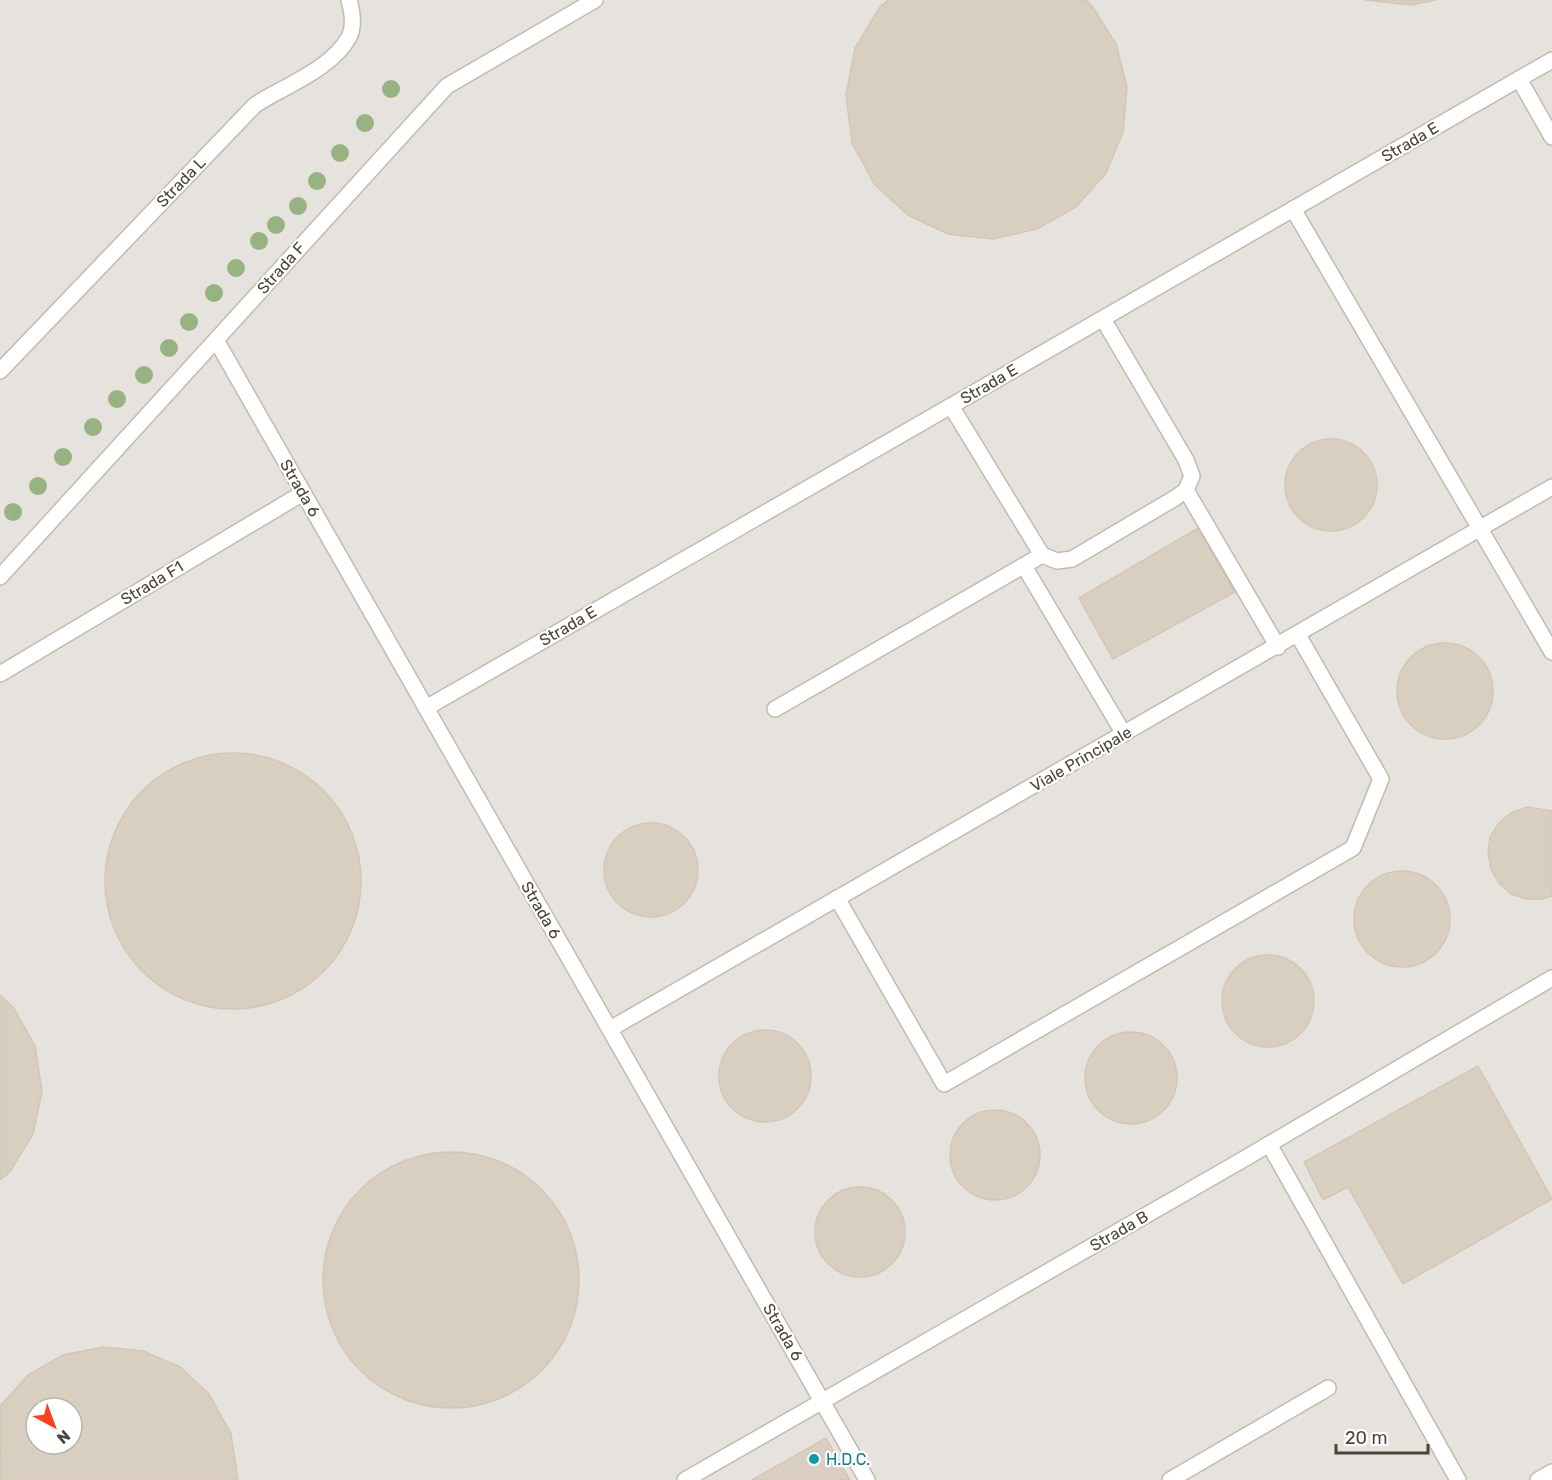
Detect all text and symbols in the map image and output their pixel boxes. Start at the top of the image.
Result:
street label: Strada E [1378,118,1442,166]
street label: Strada L [153,153,209,211]
street label: Strada F [253,238,309,298]
street label: Strada E [957,360,1021,408]
street label: Strada 6 [276,456,324,520]
street label: Strada F1 [117,557,187,609]
street label: Strada E [536,602,600,650]
street label: Viale Principale [1027,722,1135,796]
street label: Strada 6 [517,878,565,942]
street label: Strada B [1087,1207,1151,1255]
street label: Strada 6 [759,1300,807,1364]
north arrow [24,1396,84,1456]
scale bar [1336,1417,1428,1455]
text: N [53,1426,74,1448]
text: 20 m [1345,1427,1387,1449]
place label: H.D.C. [826,1450,870,1469]
marker: H.D.C. [807,1452,821,1466]

